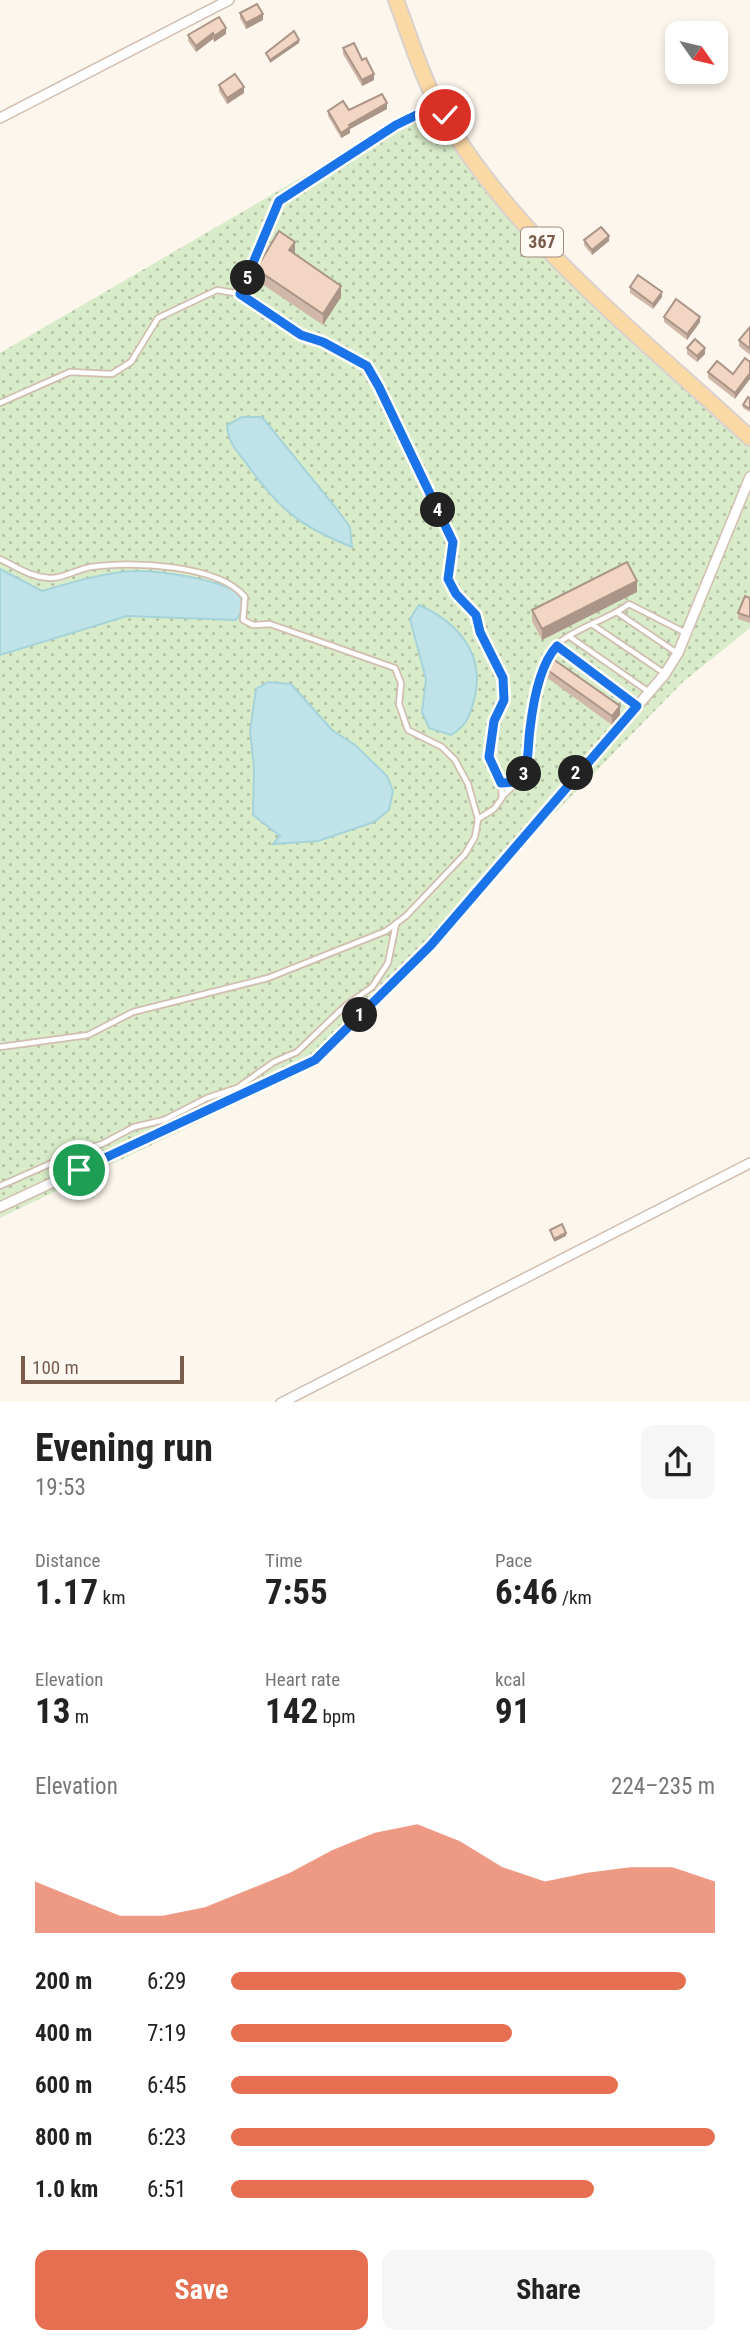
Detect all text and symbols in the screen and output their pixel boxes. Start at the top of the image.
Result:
north arrow [665,21,728,84]
map controls [665,21,728,84]
pin [415,85,475,145]
icon: check [426,96,464,134]
road number: 367 [521,228,563,256]
pin: 5 [230,260,266,296]
text: 5 [243,266,252,289]
pin: 4 [420,492,456,528]
text: 4 [433,498,442,521]
pin: 3 [506,756,542,792]
pin: 2 [558,756,594,790]
text: 2 [571,761,580,784]
text: 3 [519,762,528,785]
pin: 1 [342,998,378,1032]
text: 1 [355,1003,364,1026]
pin [49,1140,109,1200]
icon: arrive [60,1151,98,1189]
scale bar [21,1353,184,1385]
text: 100 m [32,1356,79,1379]
button: share [641,1425,715,1499]
text: Evening run [35,1426,213,1470]
text: 19:53 [35,1474,86,1501]
text: Distance [35,1549,100,1572]
text: Time [265,1549,302,1572]
text: Pace [495,1549,532,1572]
text: 1.17 [35,1572,98,1613]
text: 7:55 [265,1572,328,1613]
text: 6:46 [495,1572,558,1613]
text: km [98,1586,125,1609]
text: /km [558,1586,592,1609]
text: Elevation [35,1668,103,1691]
text: Heart rate [265,1668,340,1691]
text: kcal [495,1668,526,1691]
text: 13 [35,1691,70,1732]
text: 142 [265,1691,318,1732]
text: 91 [495,1691,530,1732]
text: m [70,1705,89,1728]
text: bpm [318,1705,355,1728]
text: Elevation [35,1773,118,1800]
text: 224–235 m [611,1773,715,1800]
text: 200 m [35,1968,92,1995]
text: 6:29 [147,1968,186,1995]
text: 400 m [35,2020,92,2047]
text: 7:19 [147,2020,186,2047]
text: 600 m [35,2072,92,2099]
text: 6:45 [147,2072,186,2099]
text: 800 m [35,2124,92,2151]
text: 6:23 [147,2124,186,2151]
text: 1.0 km [35,2176,98,2203]
text: 6:51 [147,2176,186,2203]
button: Save [35,2250,368,2330]
button: Share [382,2250,715,2330]

